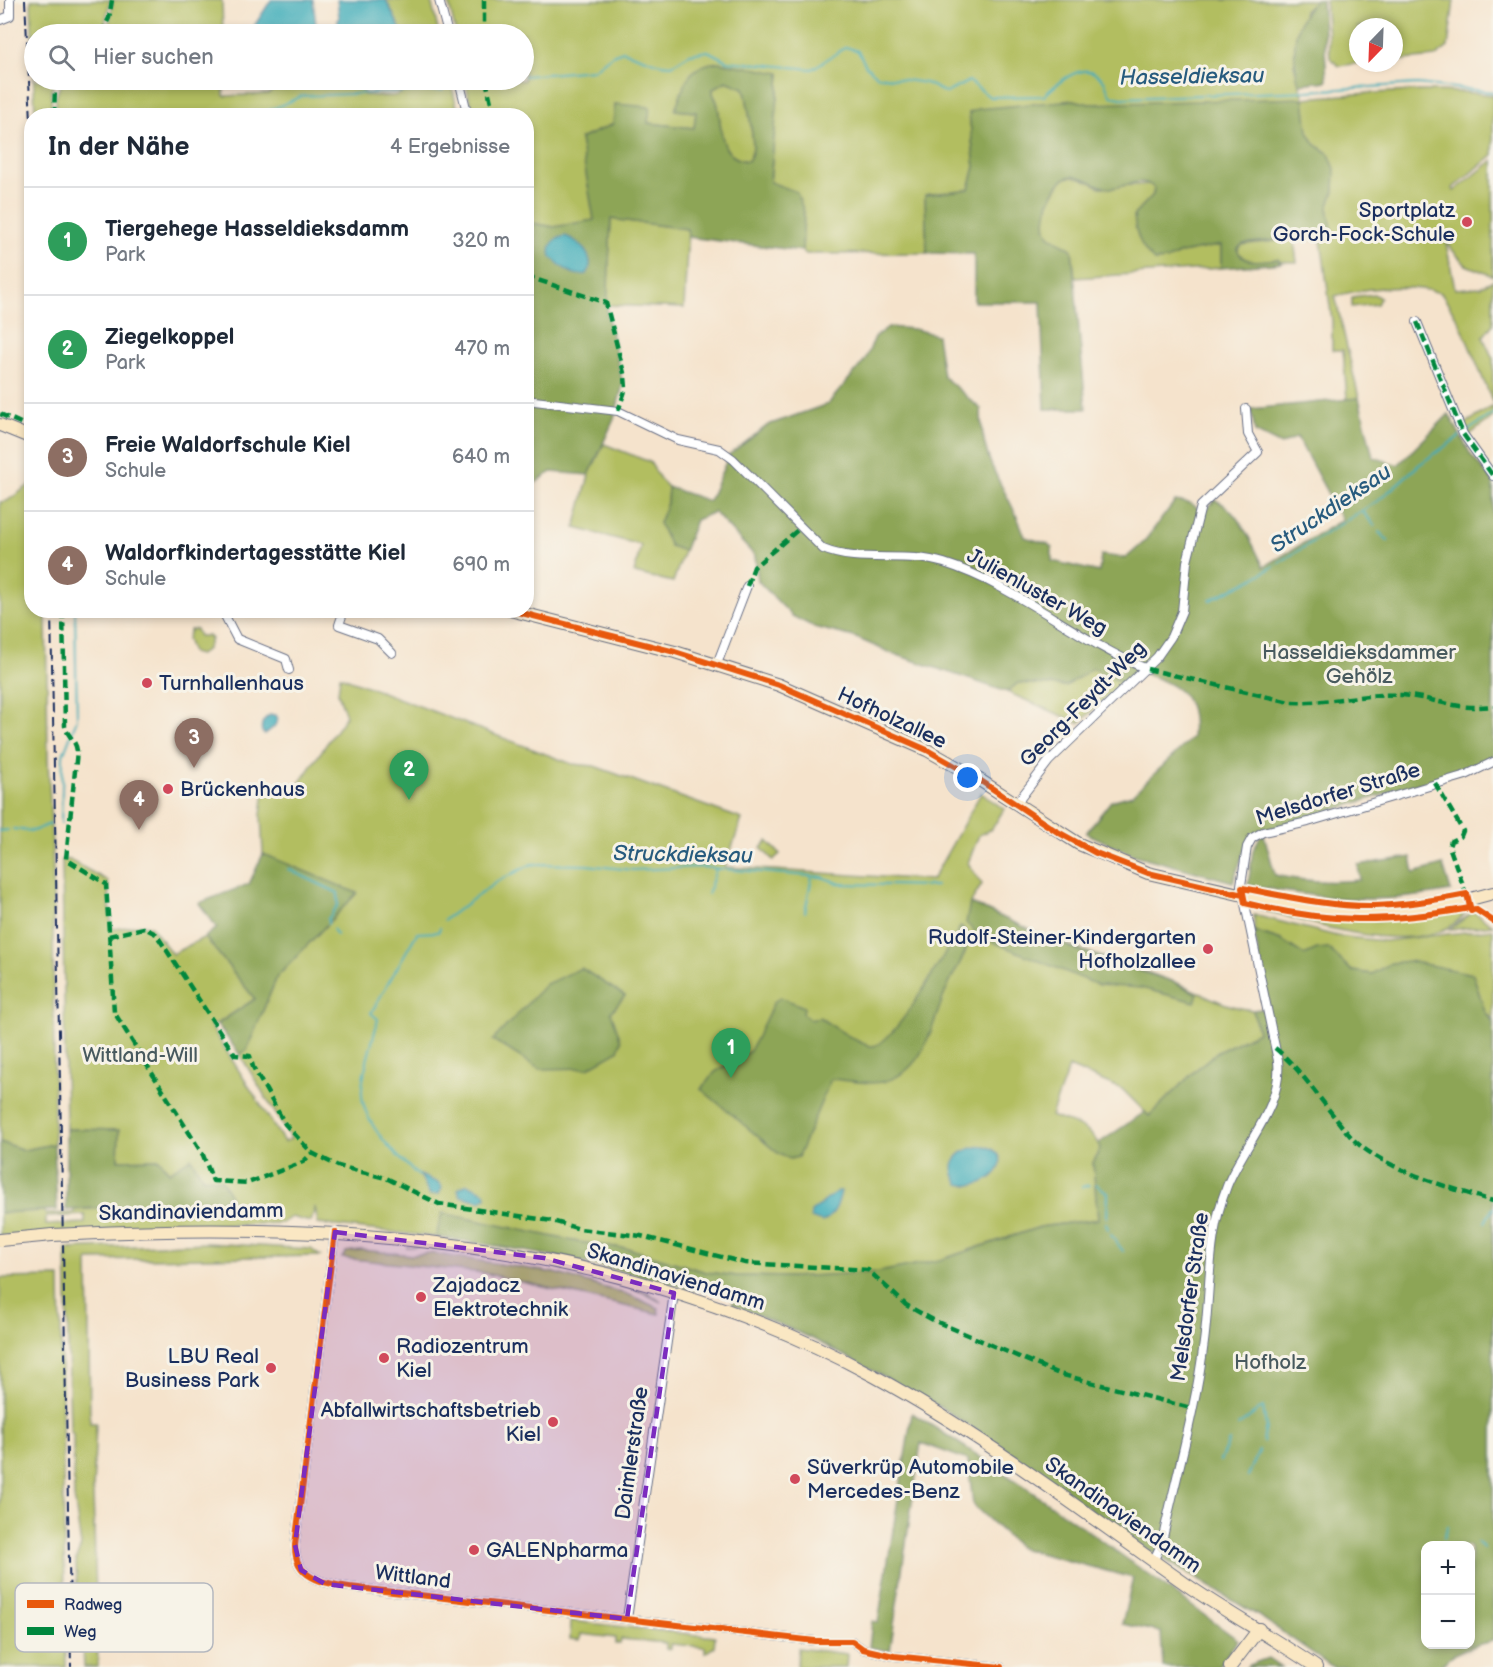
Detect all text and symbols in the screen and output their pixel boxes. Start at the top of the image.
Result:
north arrow [1349,18,1403,72]
search box [24,24,534,90]
icon: search [45,41,78,74]
text: Hier suchen [93,44,214,71]
water label: Hasseldieksau [1119,62,1265,92]
text: In der Nähe [48,132,190,163]
text: 4 Ergebnisse [390,135,510,159]
place label: Sportplatz Gorch-Fock-Schule [1273,198,1456,247]
marker: Sportplatz Gorch-Fock-Schule [1460,215,1474,229]
text: Tiergehege Hasseldieksdamm [105,216,409,243]
text: 1 [63,229,72,253]
text: 320 m [452,229,510,253]
text: Park [105,243,145,267]
text: Ziegelkoppel [105,324,234,351]
text: 2 [62,337,73,361]
text: 470 m [454,337,510,361]
text: Park [105,351,145,375]
text: Freie Waldorfschule Kiel [105,432,350,459]
text: 3 [62,445,73,469]
text: 640 m [452,445,510,469]
text: Schule [105,459,166,483]
water label: Struckdieksau [1265,459,1397,559]
text: Waldorfkindertagesstätte Kiel [105,540,406,567]
street label: Julienluster Weg [963,543,1111,641]
text: 4 [62,553,73,577]
text: 690 m [453,553,510,577]
text: Schule [105,567,166,591]
street label: Georg-Feydt-Weg [1015,636,1151,772]
park label: Hasseldieksdammer Gehölz [1262,640,1456,689]
place label: Turnhallenhaus [159,671,304,696]
marker: Turnhallenhaus [140,676,154,690]
street label: Hofholzallee [833,682,951,754]
pin: 3 [174,718,214,768]
pin: 2 [390,750,428,800]
street label: Melsdorfer Straße [1253,757,1423,831]
your location [953,763,982,792]
place label: Brückenhaus [180,777,305,802]
pin: 4 [120,780,158,830]
marker: Brückenhaus [161,782,175,796]
water label: Struckdieksau [613,840,753,870]
place label: Rudolf-Steiner-Kindergarten Hofholzallee [928,925,1196,974]
marker: Rudolf-Steiner-Kindergarten Hofholzallee [1201,942,1215,956]
pin: 1 [712,1028,750,1078]
park label: Wittland-Will [82,1043,198,1068]
street label: Skandinaviendamm [98,1198,284,1226]
street label: Melsdorfer Straße [1166,1211,1214,1383]
street label: Skandinaviendamm [584,1238,768,1316]
place label: Zajadacz Elektrotechnik [432,1273,569,1322]
marker: Zajadacz Elektrotechnik [414,1290,428,1304]
place label: Radiozentrum Kiel [396,1334,529,1383]
place label: LBU Real Business Park [125,1344,260,1393]
park label: Hofholz [1234,1350,1307,1375]
marker: Radiozentrum Kiel [377,1351,391,1365]
marker: LBU Real Business Park [264,1361,278,1375]
street label: Daimlerstraße [610,1385,654,1521]
place label: Abfallwirtschaftsbetrieb Kiel [321,1398,541,1447]
marker: Abfallwirtschaftsbetrieb Kiel [546,1415,560,1429]
street label: Skandinaviendamm [1040,1452,1206,1578]
place label: Süverkrüp Automobile Mercedes-Benz [807,1455,1014,1504]
marker: Süverkrüp Automobile Mercedes-Benz [788,1472,802,1486]
place label: GALENpharma [486,1538,628,1563]
map controls [1421,1541,1475,1649]
button: + [1421,1541,1475,1595]
marker: GALENpharma [467,1543,481,1557]
street label: Wittland [374,1560,452,1594]
legend [15,1583,213,1652]
button: − [1421,1595,1475,1649]
text: Radweg [64,1596,122,1615]
text: Weg [64,1623,96,1642]

